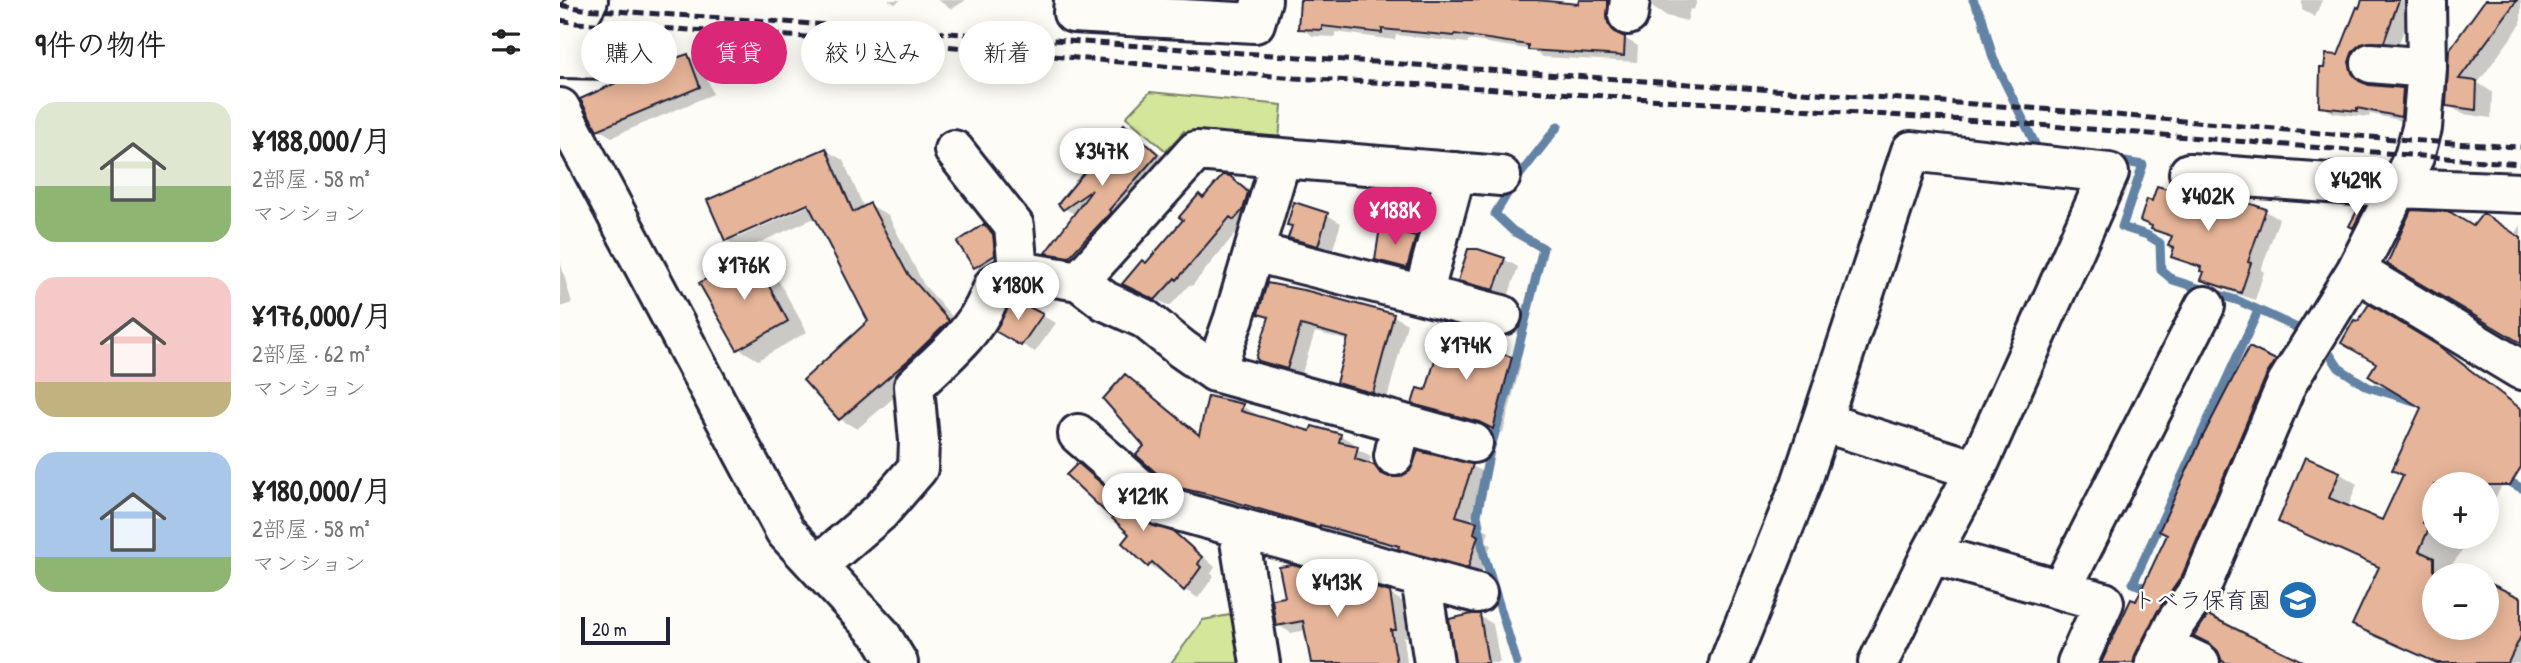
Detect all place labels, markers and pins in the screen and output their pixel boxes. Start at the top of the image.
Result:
pin: ¥347K [1053,128,1151,188]
pin: ¥429K [2307,158,2405,217]
pin: ¥402K [2159,174,2257,233]
pin: ¥188K [1346,188,1444,247]
pin: ¥176K [695,243,793,302]
pin: ¥180K [969,262,1067,322]
pin: ¥174K [1417,322,1515,382]
pin: ¥121K [1094,474,1192,533]
pin: ¥413K [1288,560,1386,619]
school or university icon: トベラ保育園 [2277,579,2319,621]
place label: トベラ保育園 [2133,584,2271,615]

